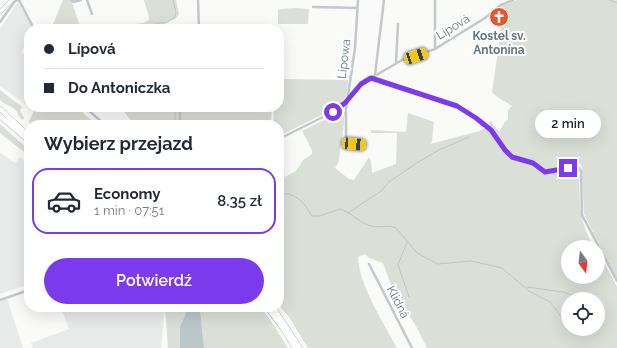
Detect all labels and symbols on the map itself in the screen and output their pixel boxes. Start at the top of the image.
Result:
church icon: Kostel sv. Antonína [488,6,510,28]
street label: Lípová [434,11,472,43]
place label: Kostel sv. Antonína [472,29,526,57]
street label: Lipowa [335,38,353,80]
car [403,47,429,65]
route start [324,103,342,121]
callout: 2 min [535,110,601,138]
car [342,137,366,151]
route end [559,159,577,177]
north arrow [561,240,605,284]
street label: Klidná [384,283,412,321]

